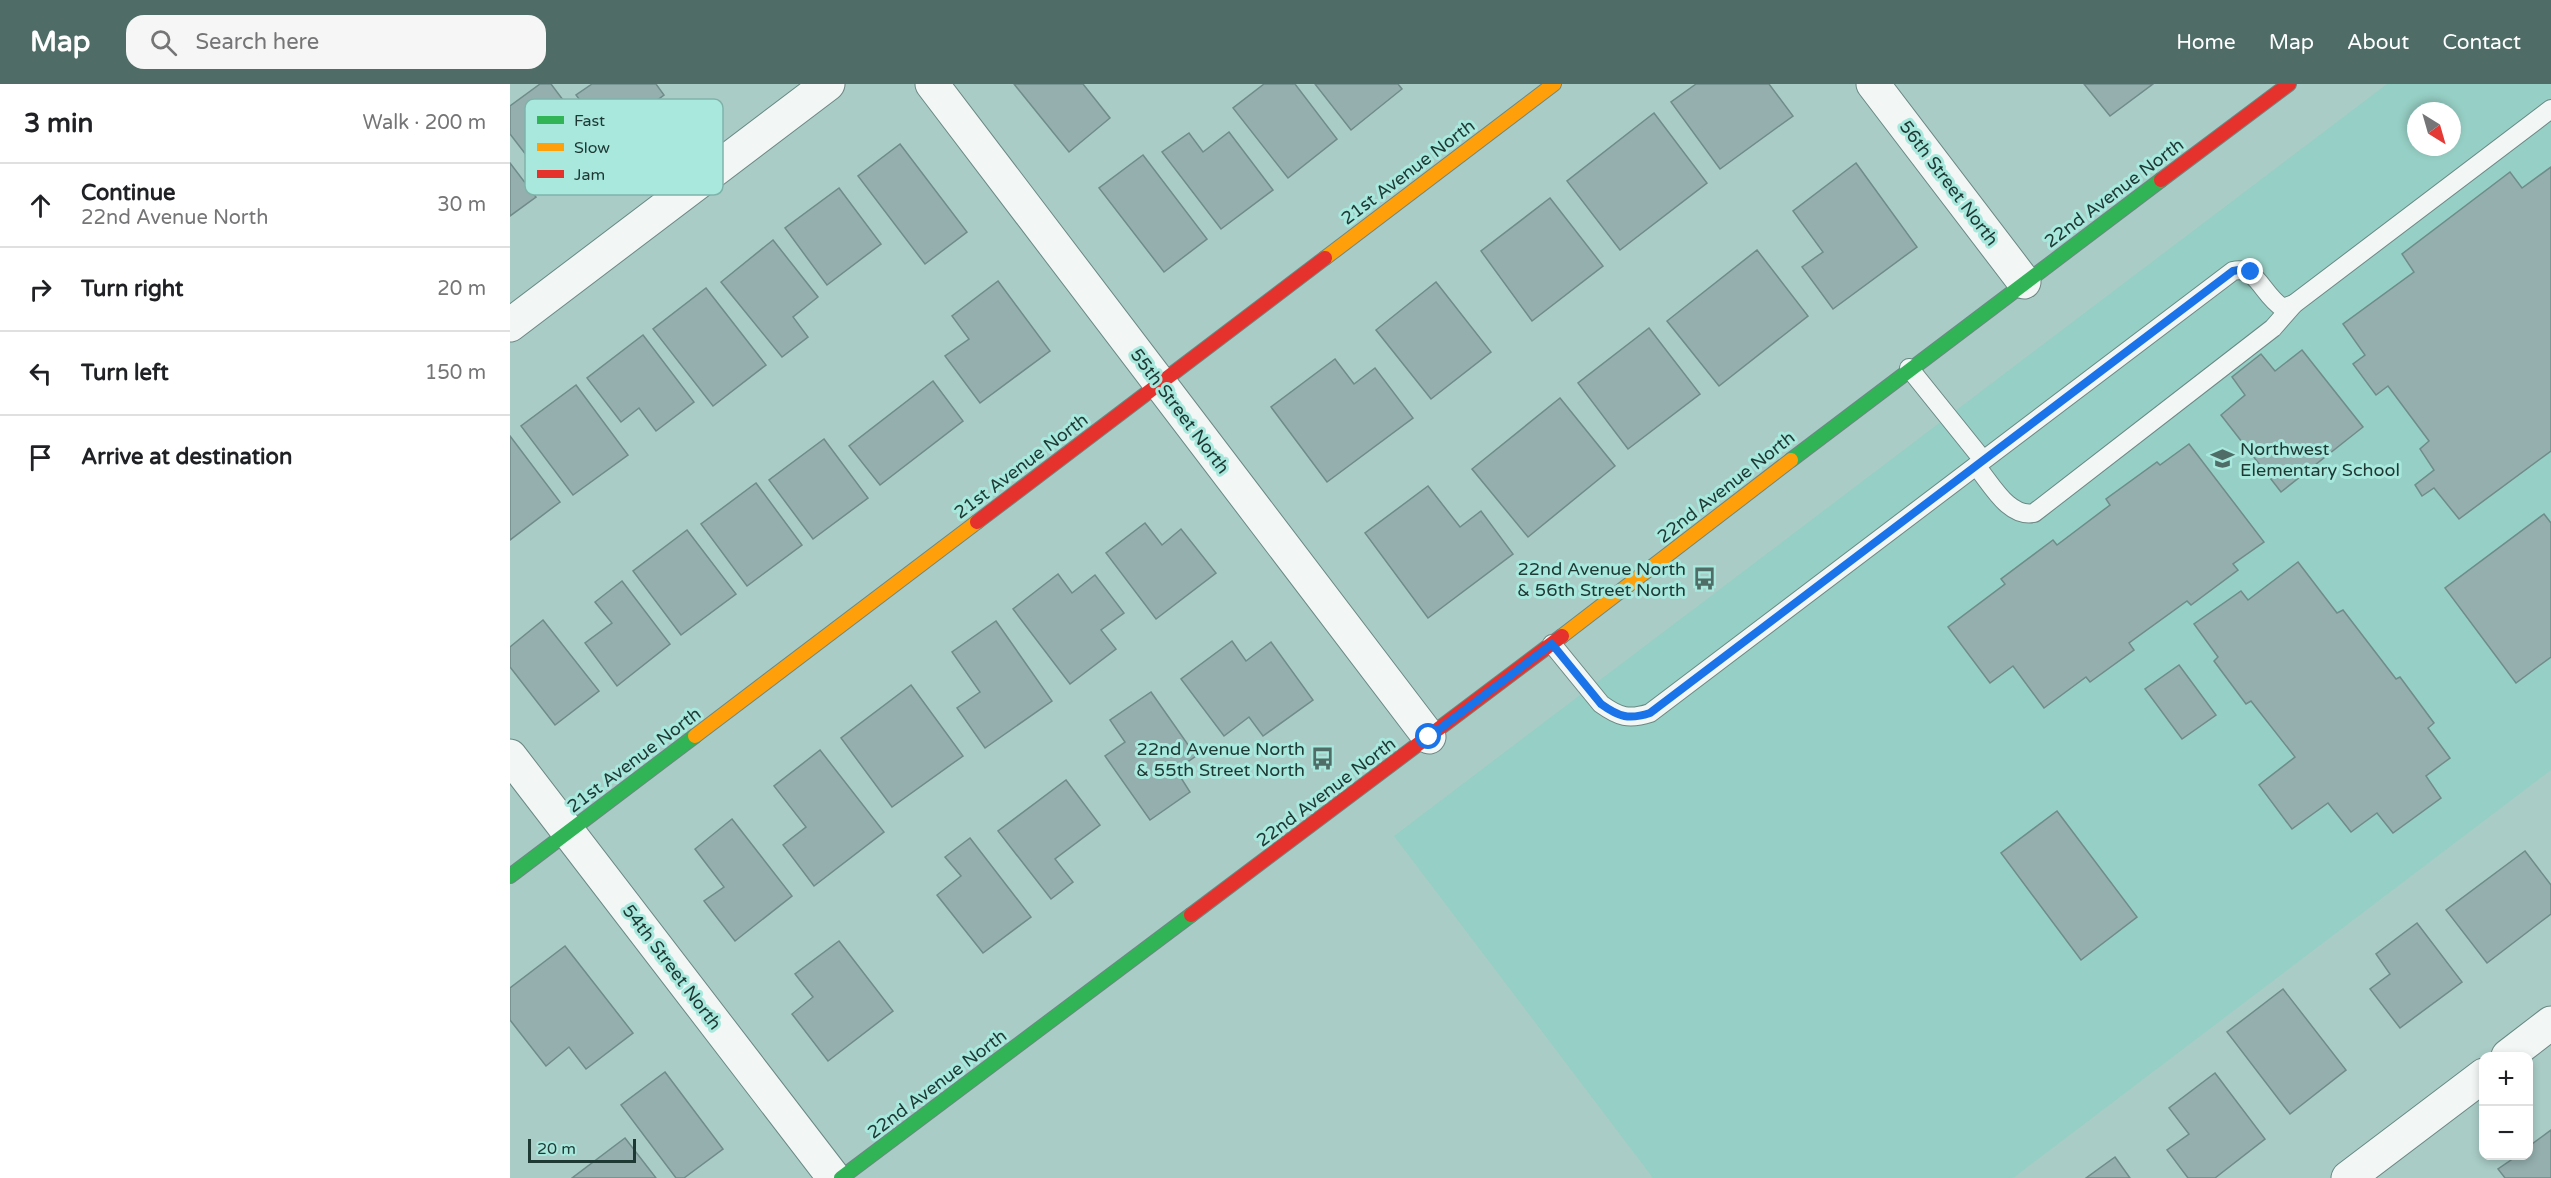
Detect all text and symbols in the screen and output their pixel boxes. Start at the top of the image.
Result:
search box [126,15,546,69]
text: Map [30,25,90,59]
icon: search [147,26,180,59]
text: Search here [195,29,319,55]
text: Home [2176,30,2236,55]
text: Map [2269,30,2314,55]
text: About [2347,30,2409,55]
text: Contact [2442,30,2521,55]
legend [525,99,723,195]
north arrow [2407,102,2461,156]
text: 3 min [24,108,93,139]
text: Walk · 200 m [363,111,486,135]
text: Fast [574,111,605,131]
street label: 21st Avenue North [1337,115,1479,229]
street label: 56th Street North [1895,116,2003,250]
street label: 22nd Avenue North [2040,133,2188,253]
text: Slow [574,138,610,158]
text: Jam [574,165,605,185]
text: Continue [81,180,176,206]
icon: ahead [24,189,57,222]
text: 30 m [437,193,486,217]
text: 22nd Avenue North [81,206,268,230]
route end [2237,258,2263,284]
icon: right [24,273,57,306]
text: Turn right [81,276,183,302]
text: 20 m [437,277,486,301]
street label: 55th Street North [1126,344,1234,478]
icon: left [24,357,57,390]
text: Turn left [81,360,169,386]
text: 150 m [425,361,486,385]
street label: 21st Avenue North [950,409,1092,523]
street label: 22nd Avenue North [1653,426,1799,548]
place label: Northwest Elementary School [2240,438,2400,481]
icon: arrive [24,441,57,474]
text: Arrive at destination [81,444,292,470]
school or university icon: Northwest Elementary School [2209,446,2235,472]
place label: 22nd Avenue North & 56th Street North [1517,558,1686,601]
bus stop icon: 22nd Avenue North & 56th Street North [1691,566,1717,592]
street label: 21st Avenue North [563,703,705,817]
route start [1415,723,1441,749]
street label: 22nd Avenue North [1252,732,1400,852]
place label: 22nd Avenue North & 55th Street North [1136,738,1305,781]
bus stop icon: 22nd Avenue North & 55th Street North [1310,746,1336,772]
street label: 54th Street North [618,900,726,1034]
street label: 22nd Avenue North [863,1024,1011,1144]
map controls [2479,1052,2533,1160]
button: + [2479,1052,2533,1106]
button: − [2479,1106,2533,1160]
scale bar [528,1136,636,1164]
text: 20 m [537,1139,576,1159]

